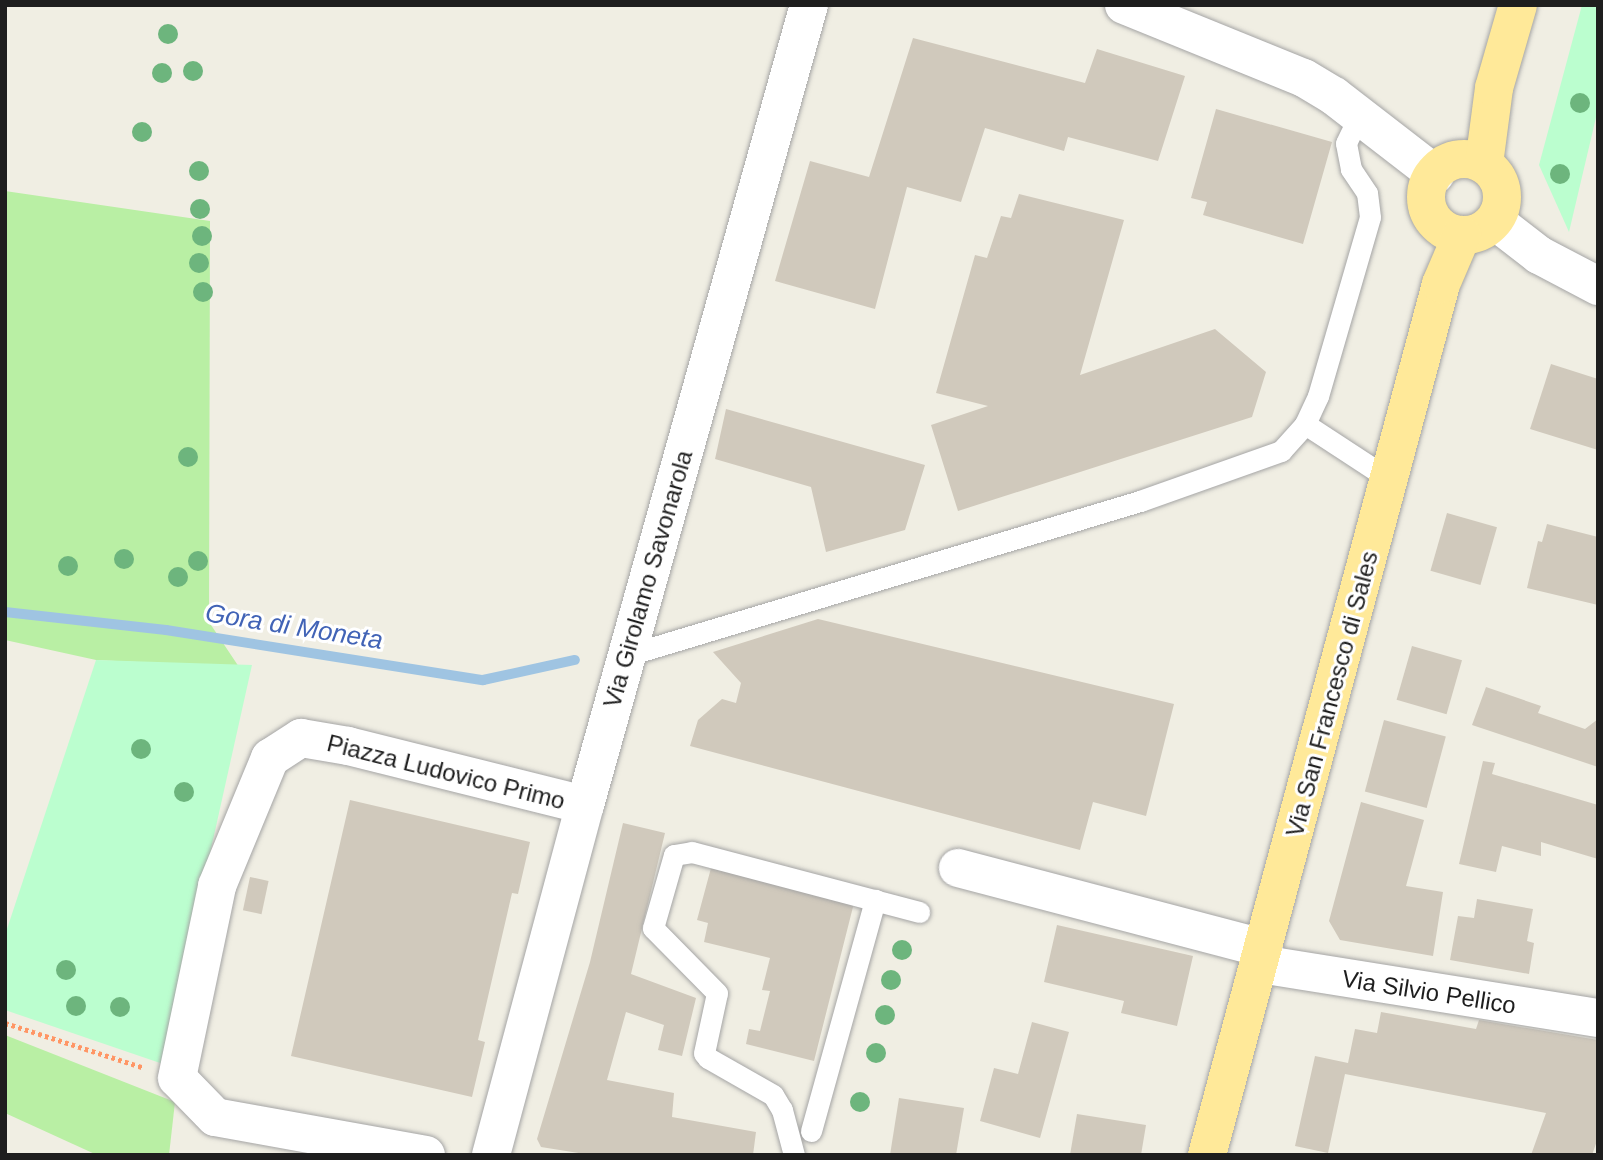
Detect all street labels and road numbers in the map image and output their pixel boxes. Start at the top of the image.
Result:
street label: Via Girolamo Savonarola [597,447,699,711]
street label: Via San Francesco di Sales [1280,548,1384,840]
street label: Piazza Ludovico Primo [324,728,568,816]
street label: Via Silvio Pellico [1340,964,1518,1020]

